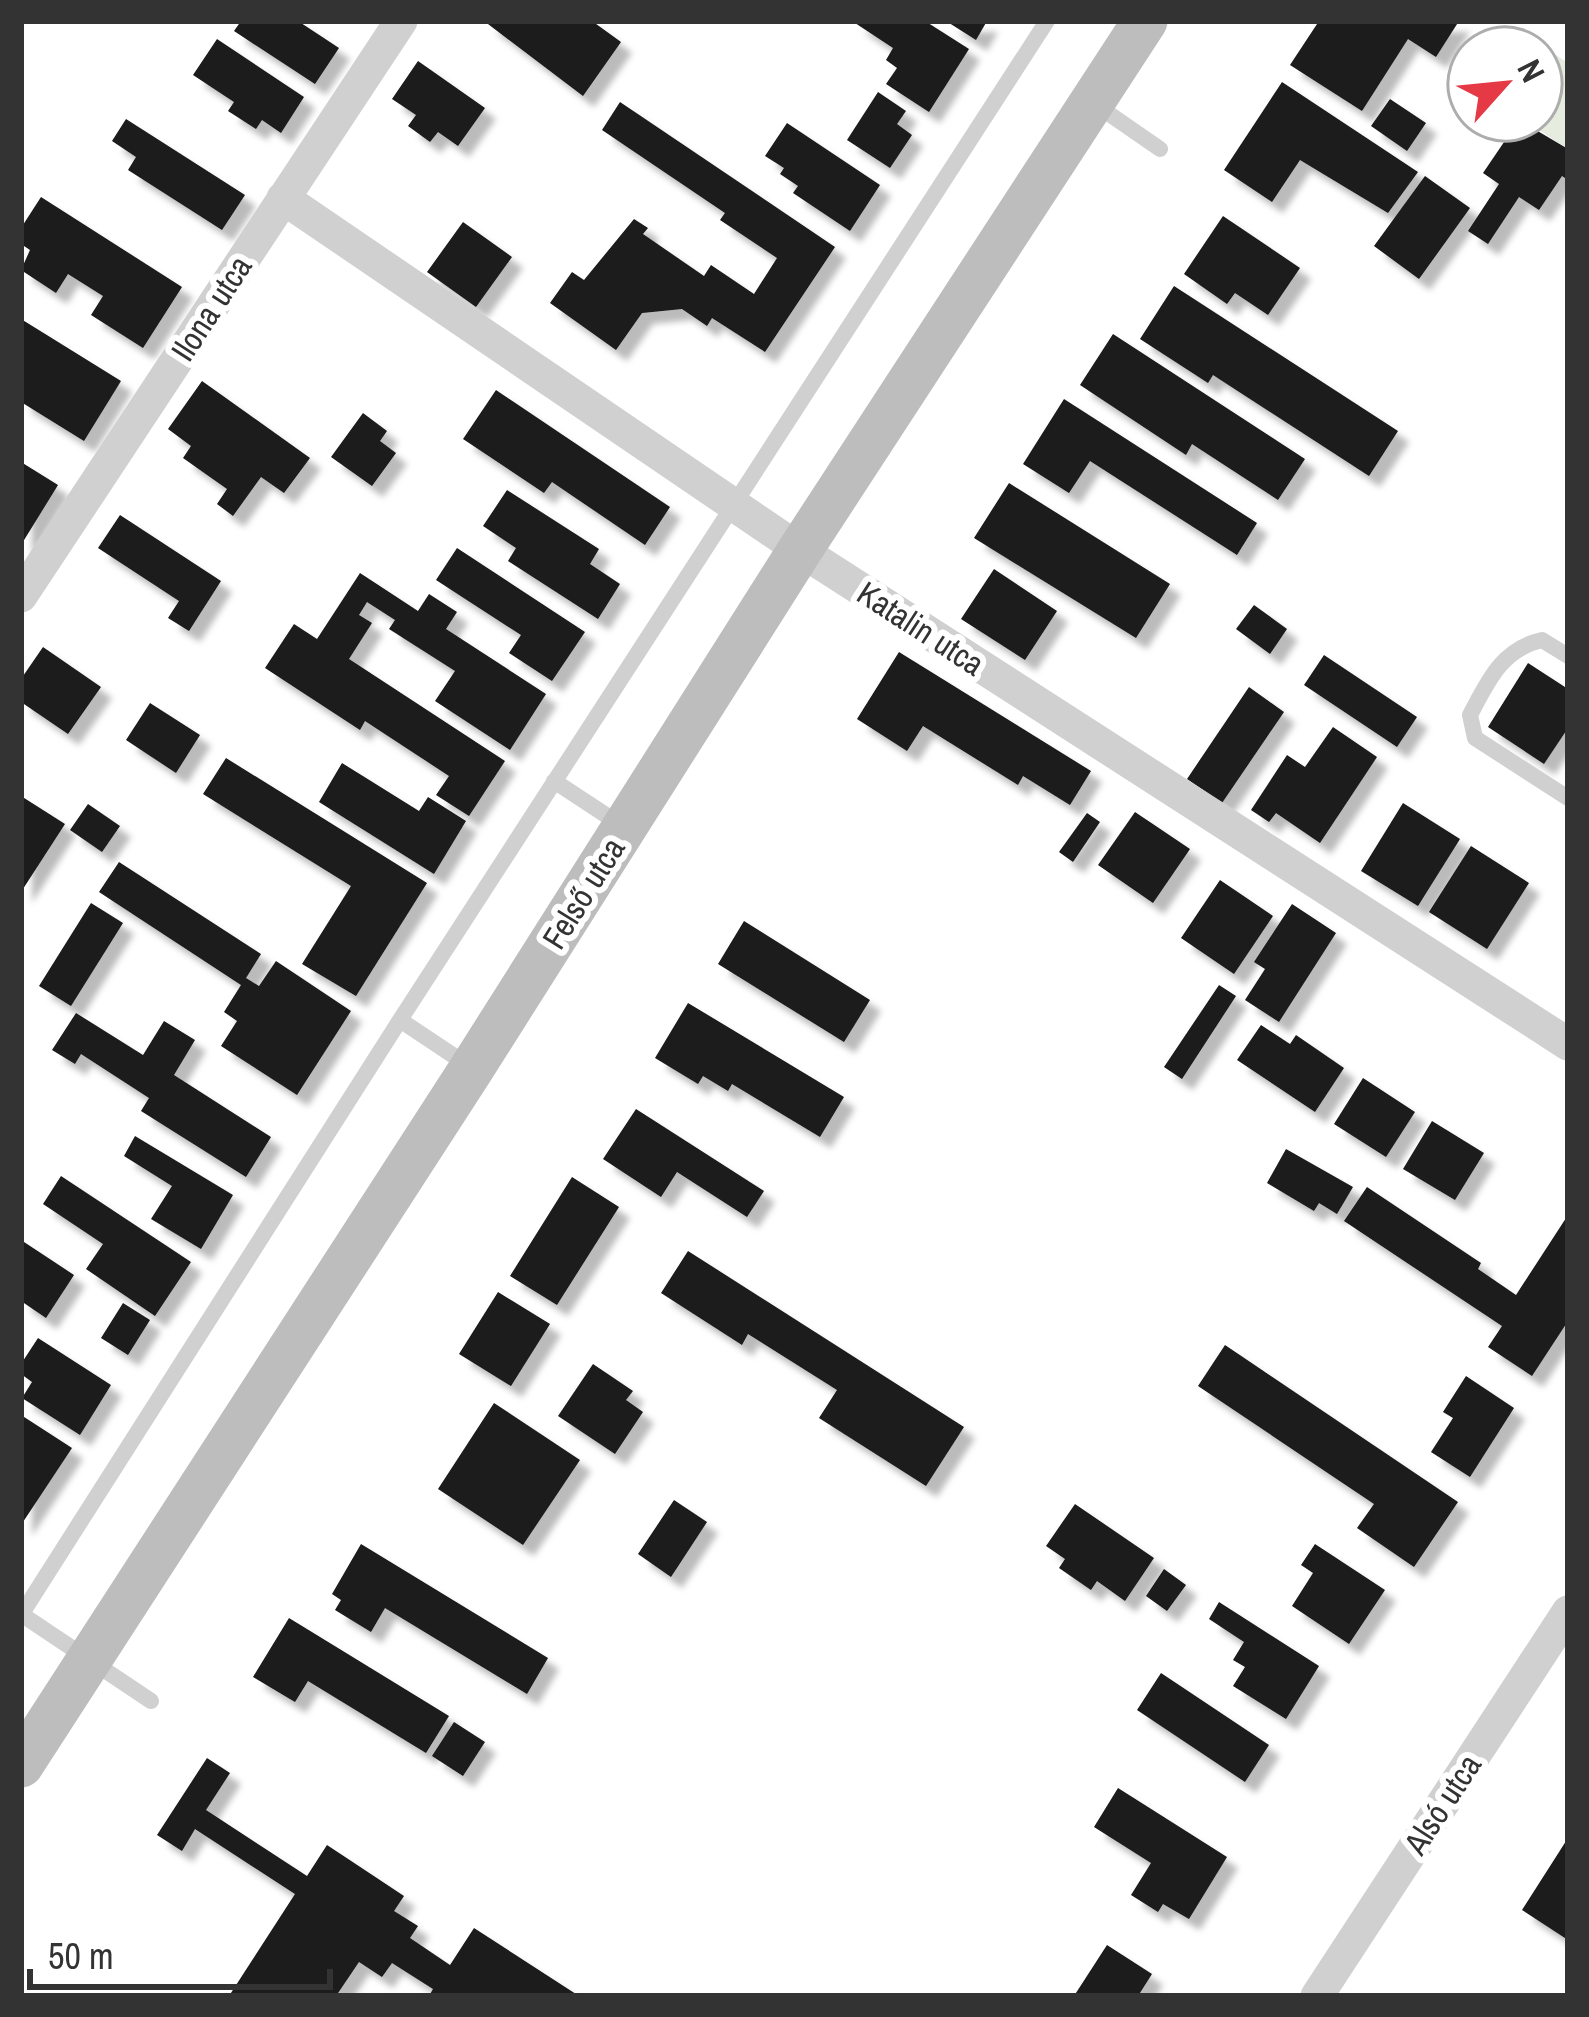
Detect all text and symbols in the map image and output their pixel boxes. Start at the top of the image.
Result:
north arrow [1445,24,1565,144]
text: N [1508,52,1556,89]
street label: Ilona utca [161,247,261,369]
street label: Katalin utca [849,571,993,685]
street label: Felső utca [532,829,634,957]
street label: Alsó utca [1393,1745,1491,1863]
scale bar [30,1915,330,1989]
text: 50 m [48,1932,114,1980]

